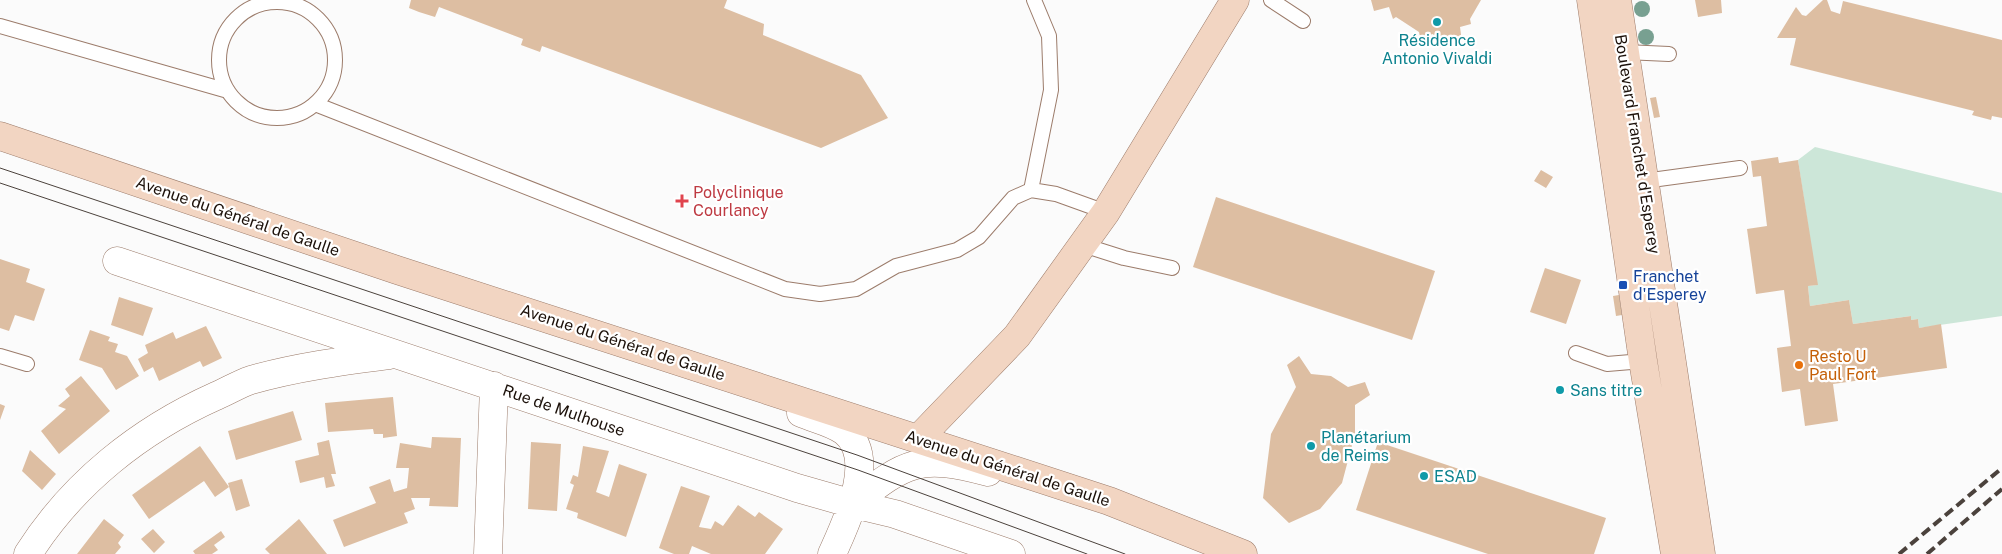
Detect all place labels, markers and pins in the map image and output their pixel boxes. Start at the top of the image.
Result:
marker: Résidence Antonio Vivaldi [1431,16,1443,28]
place label: Résidence Antonio Vivaldi [1382,31,1492,68]
place label: Polyclinique Courlancy [693,183,784,220]
marker: Polyclinique Courlancy [675,194,689,208]
place label: Franchet d'Esperey [1633,267,1707,304]
marker: Franchet d'Esperey [1617,279,1629,291]
place label: Resto U Paul Fort [1809,347,1877,384]
marker: Resto U Paul Fort [1793,359,1805,371]
place label: Sans titre [1570,381,1642,400]
marker: Sans titre [1554,384,1566,396]
place label: Planétarium de Reims [1321,428,1411,465]
marker: Planétarium de Reims [1305,440,1317,452]
place label: ESAD [1434,467,1477,486]
marker: ESAD [1418,470,1430,482]

